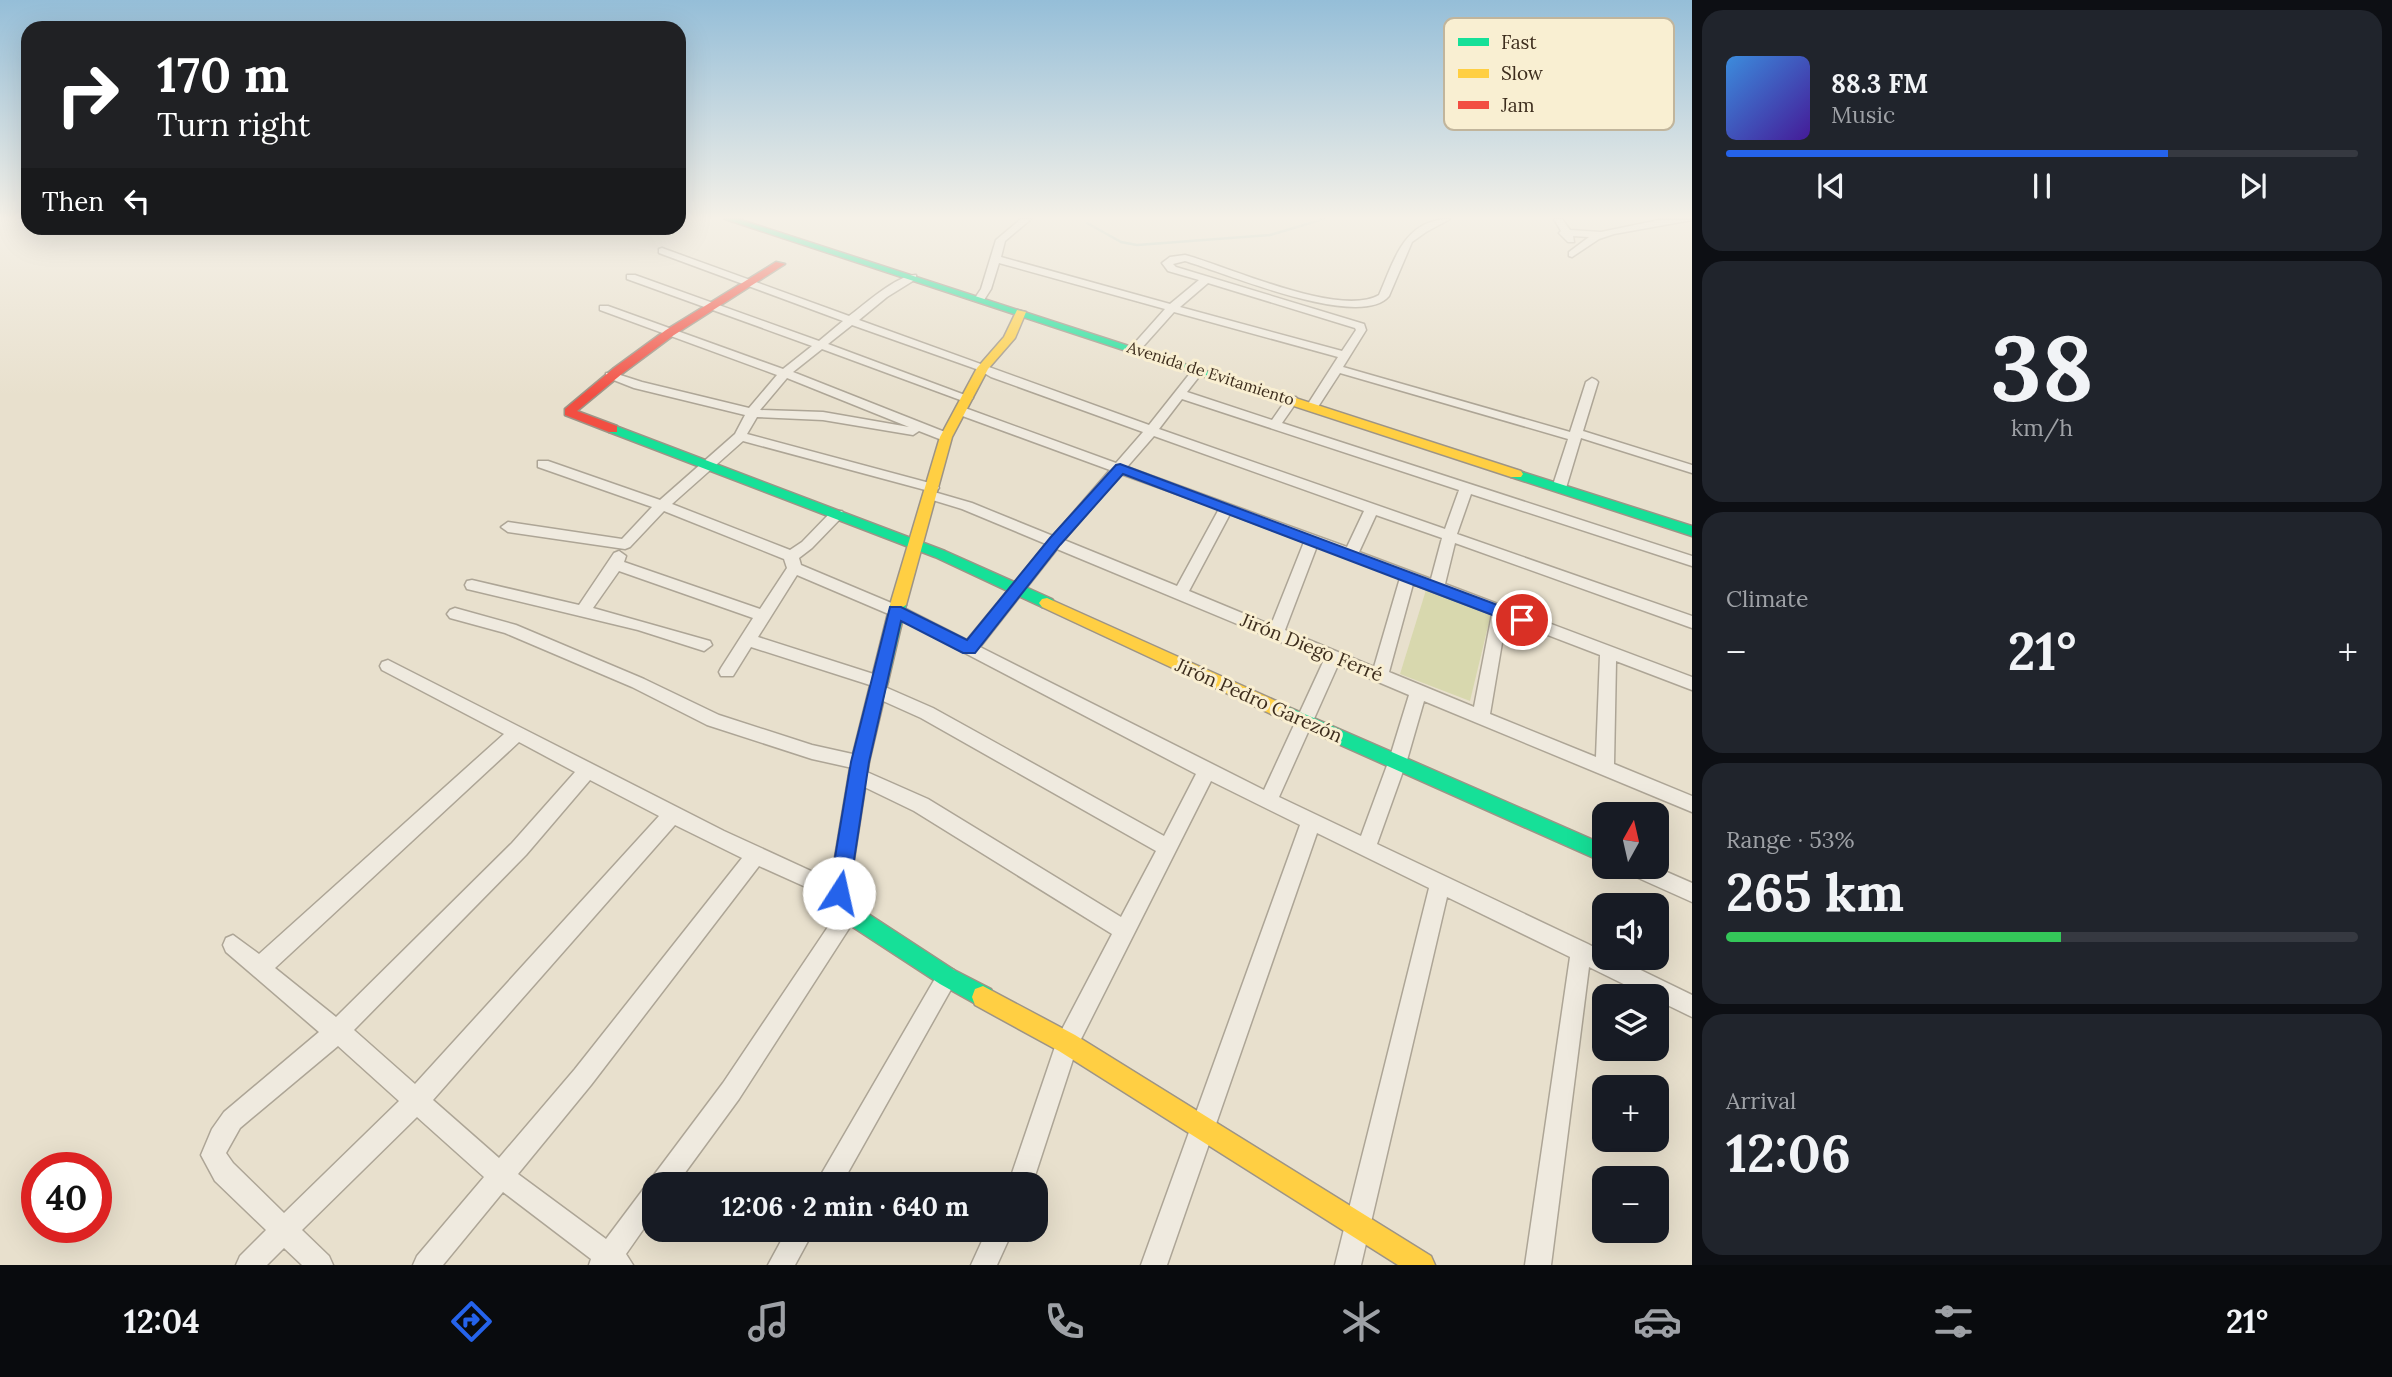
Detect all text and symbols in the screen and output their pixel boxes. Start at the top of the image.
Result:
legend [1444,18,1674,130]
text: Fast [1501,30,1537,54]
text: 170 m [157,43,289,105]
icon: right [42,49,133,140]
text: Slow [1501,61,1544,85]
text: 88.3 FM [1831,67,1928,100]
text: Jam [1500,93,1535,117]
text: Music [1831,100,1895,129]
text: Turn right [157,104,310,145]
icon: previous [1812,167,1850,205]
icon: pause [2023,167,2061,205]
icon: next [2234,167,2272,205]
icon: left [118,182,156,220]
text: Then [42,185,104,218]
text: 38 [1990,309,2094,426]
street label: Avenida de Evitamiento [1124,336,1297,410]
text: km/h [2011,413,2073,442]
text: Climate [1726,584,1808,613]
pin [1492,590,1552,650]
icon: arrive [1503,601,1541,639]
street label: Jirón Diego Ferré [1236,607,1387,687]
text: 21° [2008,618,2076,684]
text: − [1726,628,1746,676]
text: + [2338,628,2358,676]
street label: Jirón Pedro Garezón [1171,652,1346,748]
north arrow [1592,802,1670,878]
map controls [1592,802,1669,1243]
text: Range · 53% [1726,825,1855,854]
position arrow [802,856,876,930]
text: 265 km [1726,859,1904,925]
button: sound [1592,893,1669,970]
button: layers [1592,984,1669,1061]
button: + [1592,1075,1669,1152]
text: Arrival [1726,1086,1796,1115]
text: 12:06 [1726,1120,1851,1186]
speed limit sign: 40 [21,1152,112,1243]
button: − [1592,1166,1669,1243]
text: 12:06 · 2 min · 640 m [721,1190,969,1223]
icon: directions [447,1297,496,1346]
icon: music [744,1297,793,1346]
icon: phone [1040,1297,1089,1346]
icon: climate [1337,1297,1386,1346]
icon: car [1633,1297,1682,1346]
icon: filters [1929,1297,1978,1346]
text: 12:04 [124,1301,200,1342]
text: 21° [2226,1301,2268,1342]

